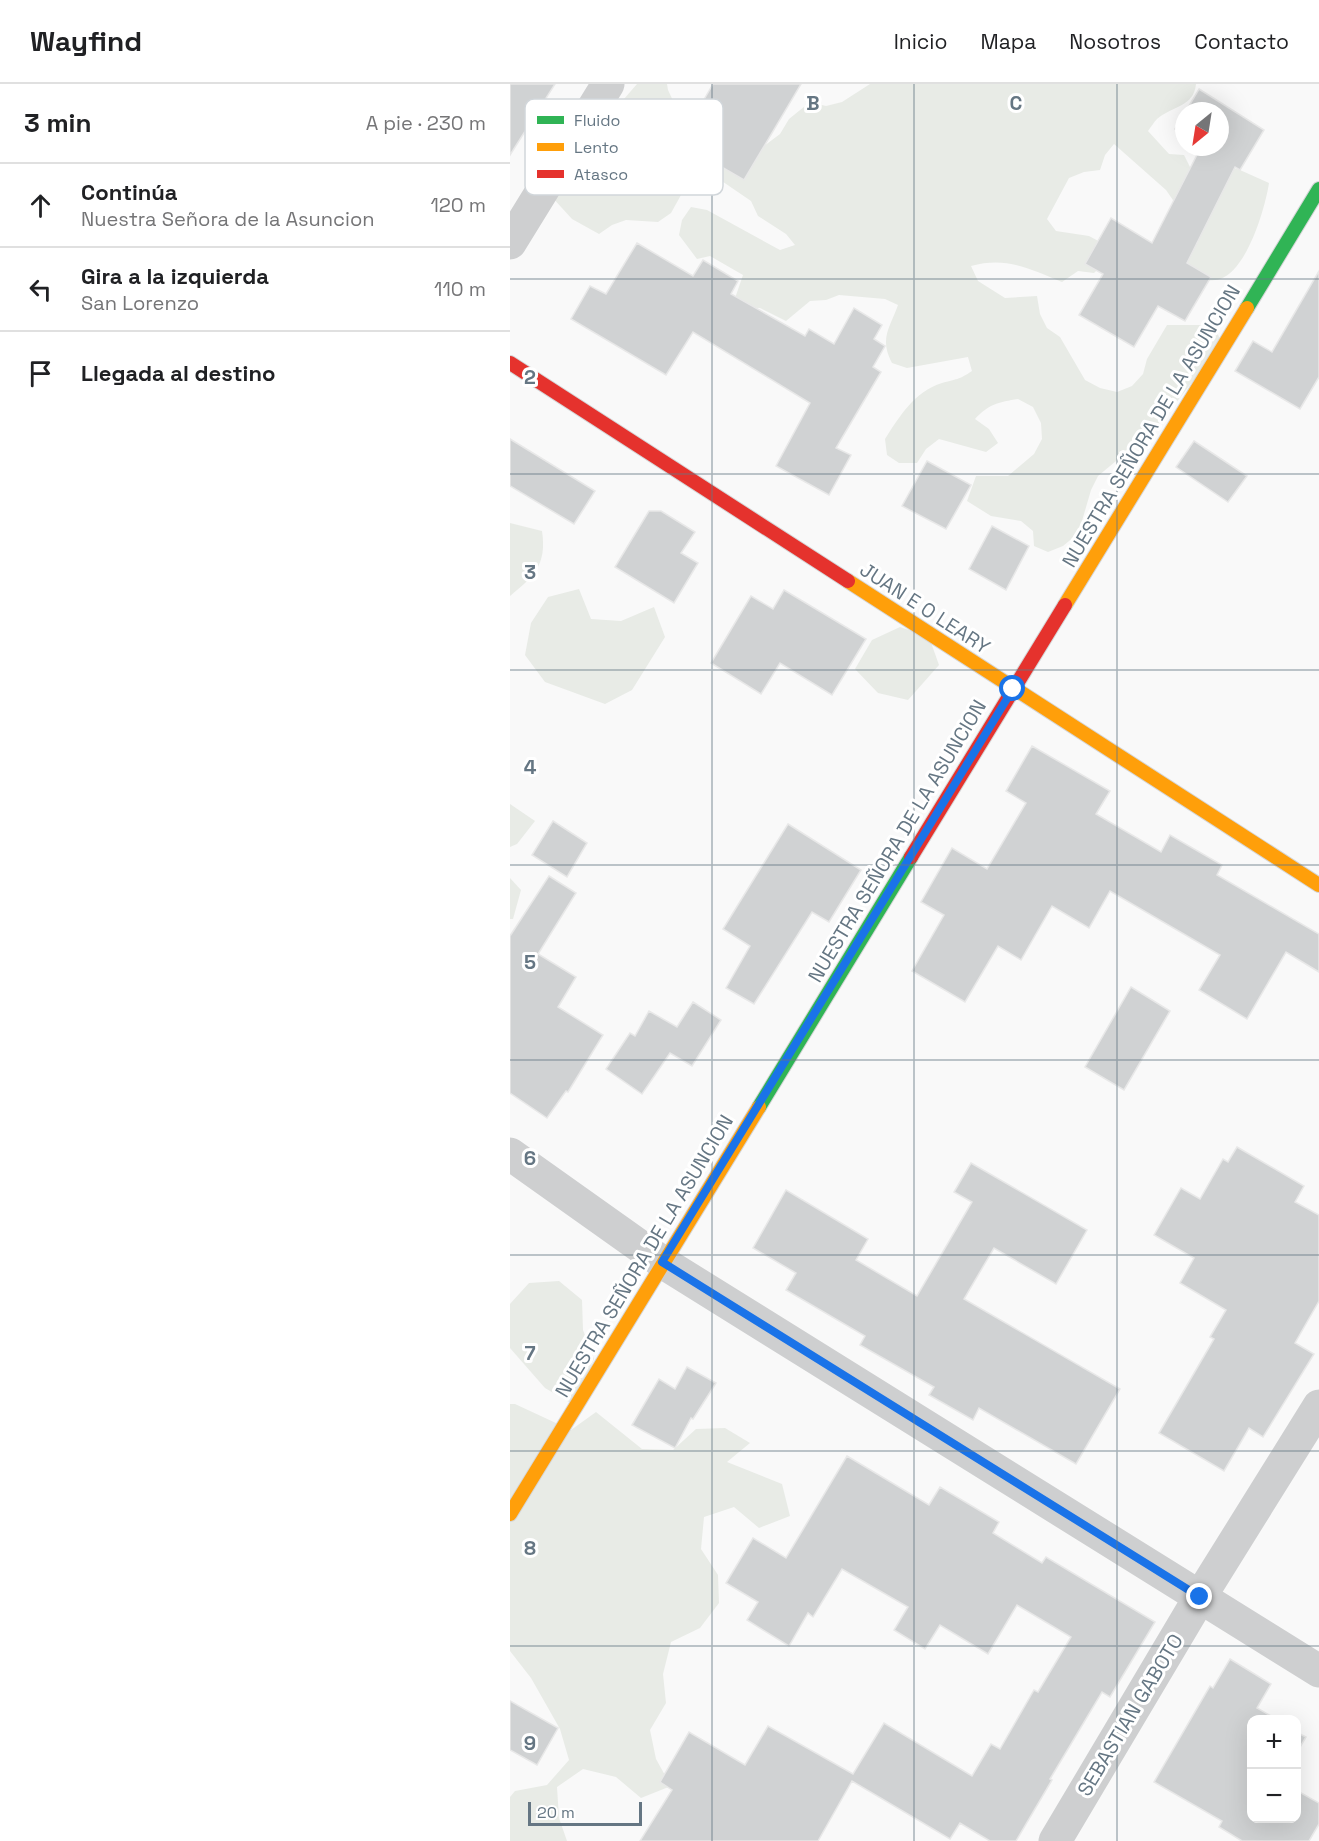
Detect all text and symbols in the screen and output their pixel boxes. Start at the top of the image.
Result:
text: Wayfind [30,23,142,59]
text: Inicio [894,28,948,55]
text: Mapa [981,28,1036,55]
text: Nosotros [1069,28,1161,55]
text: Contacto [1194,28,1289,55]
text: B [806,90,820,116]
text: C [1010,90,1023,116]
legend [525,99,723,195]
north arrow [1175,102,1229,156]
text: 3 min [24,106,92,140]
text: A pie · 230 m [366,110,486,136]
text: Fluido [574,110,620,131]
text: Lento [574,137,619,158]
text: Atasco [574,164,628,185]
text: Continúa [81,178,177,206]
icon: ahead [24,189,57,222]
text: 120 m [430,192,486,218]
text: Nuestra Señora de la Asuncion [81,206,375,232]
text: Gira a la izquierda [81,262,269,290]
icon: left [24,273,57,306]
text: 110 m [434,276,486,302]
street label: NUESTRA SEÑORA DE LA ASUNCION [1056,280,1246,572]
text: San Lorenzo [81,290,199,316]
icon: arrive [24,357,57,390]
text: Llegada al destino [81,359,275,387]
text: 2 [524,364,536,390]
street label: JUAN E O LEARY [855,556,995,660]
text: 3 [524,559,536,585]
route start [999,675,1025,701]
street label: NUESTRA SEÑORA DE LA ASUNCION [802,695,992,987]
text: 4 [524,754,537,780]
text: 5 [524,949,536,975]
street label: NUESTRA SEÑORA DE LA ASUNCION [549,1110,739,1402]
text: 6 [524,1145,536,1171]
text: 7 [524,1340,536,1366]
text: 8 [524,1535,536,1561]
route end [1186,1583,1212,1609]
street label: SEBASTIAN GABOTO [1071,1629,1189,1801]
map controls [1247,1715,1301,1823]
button: + [1247,1715,1301,1769]
text: 9 [524,1730,536,1756]
button: − [1247,1769,1301,1823]
scale bar [528,1799,642,1826]
text: 20 m [537,1802,575,1823]

